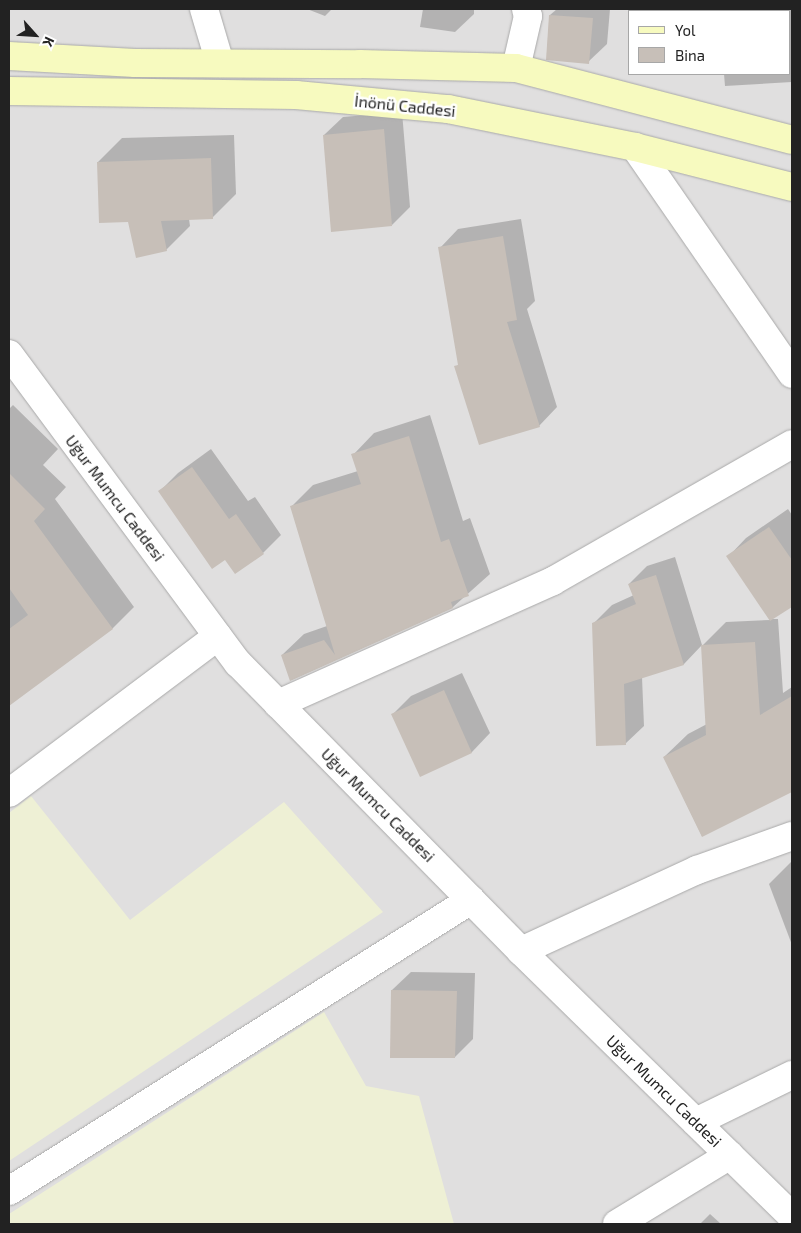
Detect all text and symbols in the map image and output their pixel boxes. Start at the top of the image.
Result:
north arrow [10,10,60,60]
legend [628,10,791,75]
text: Yol [675,21,696,39]
text: K [39,34,59,50]
text: Bina [675,46,705,64]
street label: İnönü Caddesi [354,91,456,121]
street label: Uğur Mumcu Caddesi [61,431,169,565]
street label: Uğur Mumcu Caddesi [317,744,439,866]
street label: Uğur Mumcu Caddesi [602,1031,726,1151]

